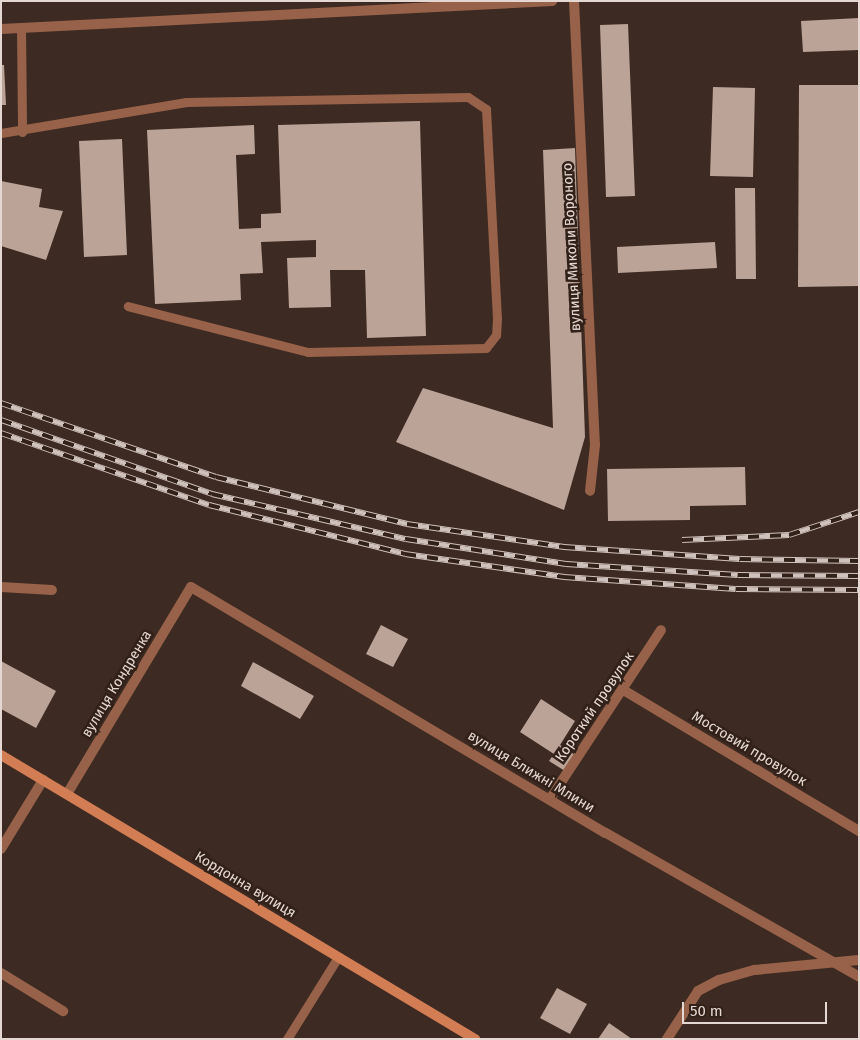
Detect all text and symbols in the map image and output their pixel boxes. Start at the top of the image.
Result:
street label: вулиця Миколи Вороного [559,162,585,332]
street label: вулиця Кондренка [78,627,156,741]
street label: Короткий провулок [552,649,638,765]
street label: Мостовий провулок [689,708,809,790]
street label: вулиця Ближні Млини [464,727,598,817]
street label: Кордонна вулиця [191,848,299,922]
scale bar [685,992,830,1024]
text: 50 m [690,1002,723,1020]

